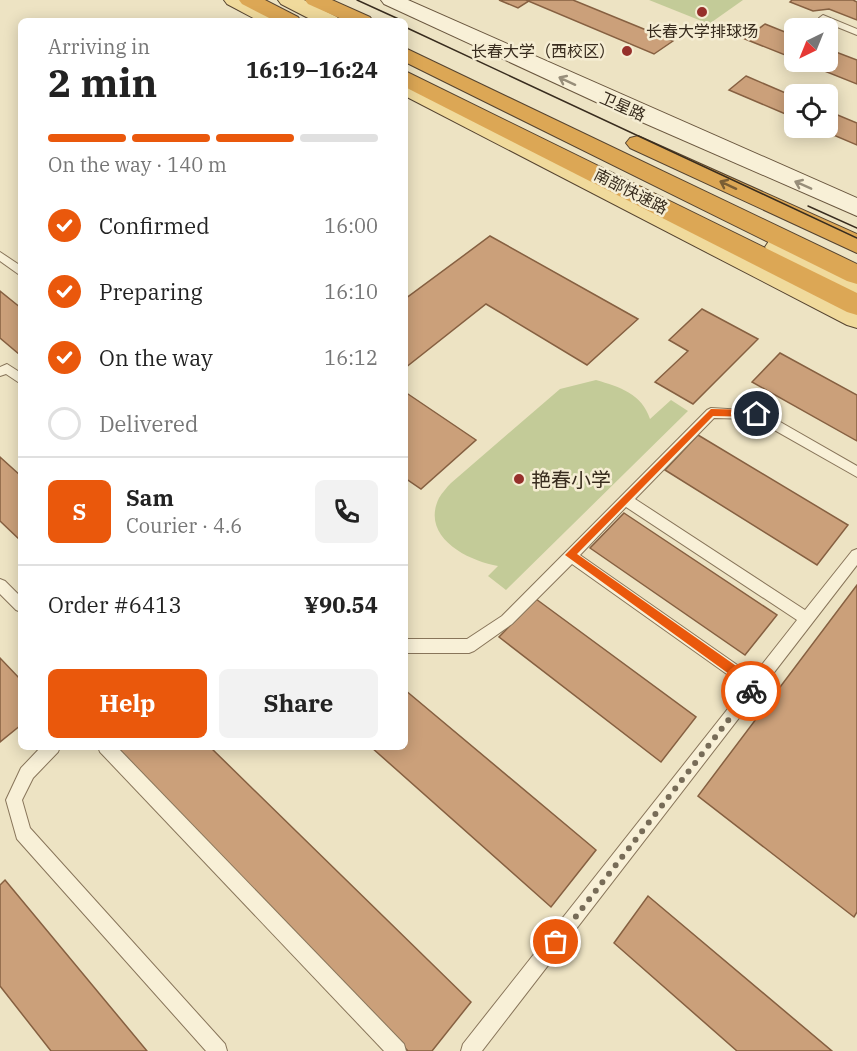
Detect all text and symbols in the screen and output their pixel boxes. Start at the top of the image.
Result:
marker: 长春大学排球场 [695,5,709,19]
north arrow [784,18,838,72]
map controls [784,18,838,138]
place label: 长春大学排球场 [646,21,758,41]
text: Arriving in [48,33,150,60]
place label: 长春大学（西校区） [471,41,615,61]
marker: 长春大学（西校区） [620,44,634,58]
text: 16:19–16:24 [246,55,378,84]
text: 2 min [48,57,157,108]
one-way arrow [559,74,577,86]
button: locate [784,84,838,138]
street label: 卫星路 [597,87,649,125]
text: On the way · 140 m [48,151,227,178]
street label: 南部快速路 [591,164,671,218]
one-way arrow [719,178,737,190]
one-way arrow [795,178,813,190]
icon: check [48,209,81,242]
text: Confirmed [99,211,210,240]
text: 16:00 [324,212,378,239]
icon: check [48,275,81,308]
text: Preparing [99,277,203,306]
text: 16:10 [324,278,378,305]
icon: check [48,341,81,374]
text: On the way [99,343,213,372]
text: 16:12 [324,344,378,371]
pin [731,388,782,439]
icon: home [740,397,773,430]
text: Delivered [99,409,198,438]
place label: 艳春小学 [531,466,611,493]
marker: 艳春小学 [512,472,526,486]
button: phone [315,480,378,543]
text: Sam [126,483,174,512]
text: S [73,497,86,526]
text: Courier · 4.6 [126,512,242,539]
text: Order #6413 [48,590,182,619]
text: ¥90.54 [304,590,378,619]
courier [721,661,781,721]
button: Help [48,669,207,738]
button: Share [219,669,378,738]
icon: bike [735,675,768,708]
pin [530,916,581,967]
icon: bag [539,925,572,958]

